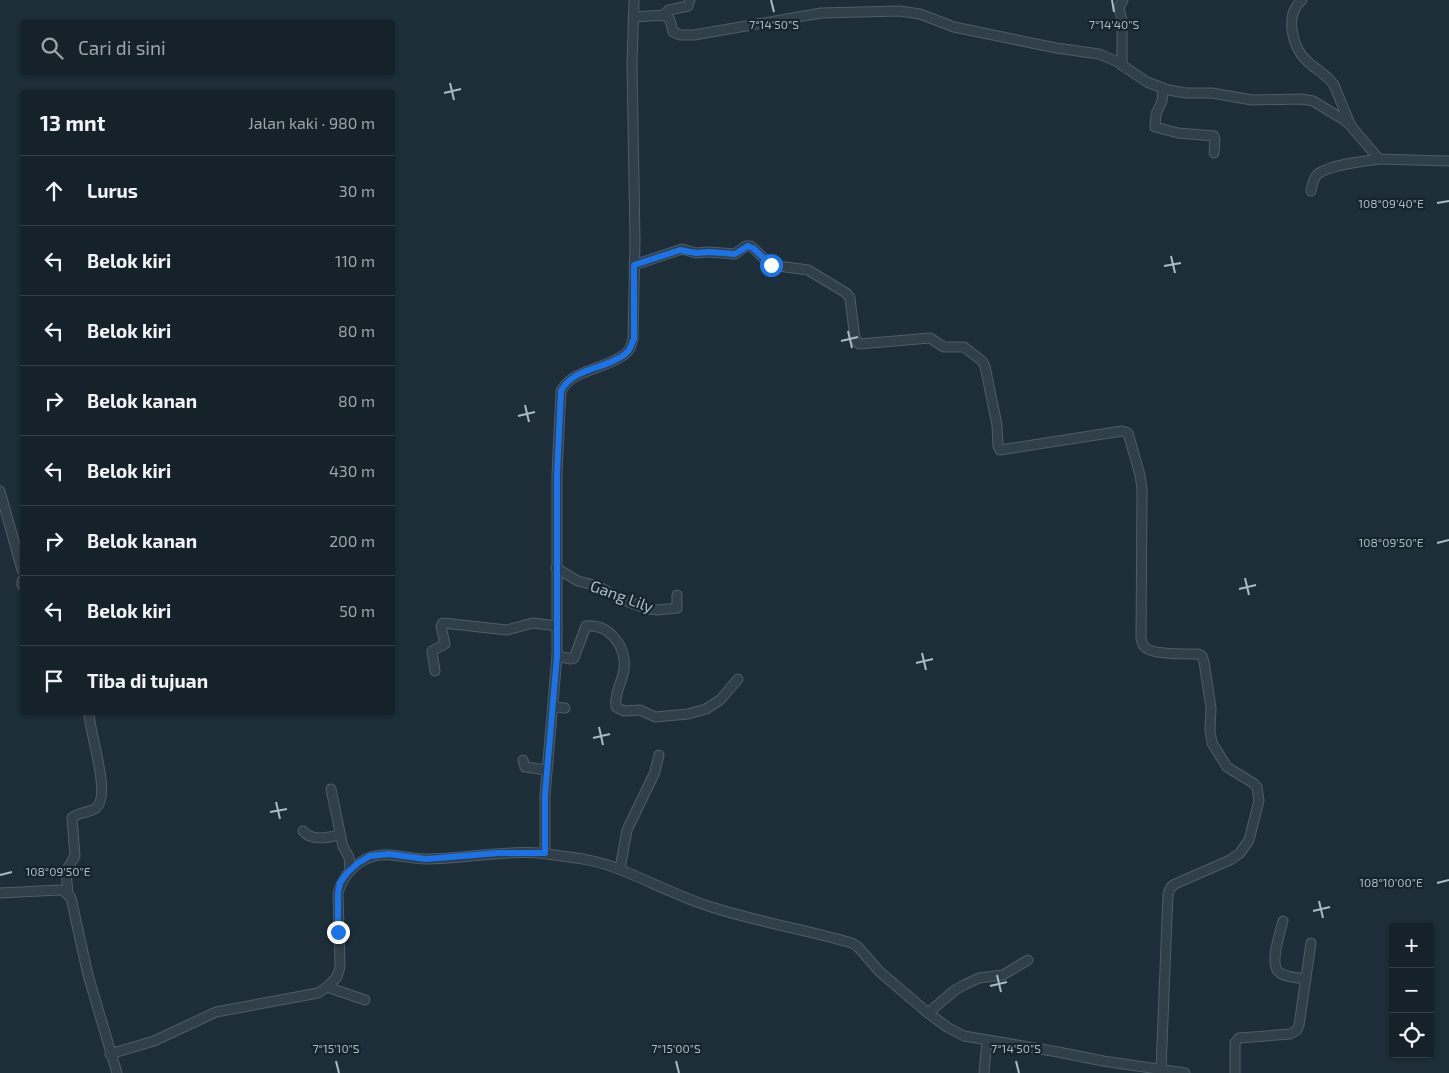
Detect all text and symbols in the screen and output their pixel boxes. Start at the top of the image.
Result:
text: 7°14'50"S [749,17,799,31]
text: 7°14'40"S [1089,17,1139,31]
search box [20,20,395,75]
icon: search [38,34,66,62]
text: Cari di sini [78,36,166,59]
text: 13 mnt [40,110,105,135]
text: Jalan kaki · 980 m [248,113,375,132]
icon: ahead [40,177,68,205]
text: Lurus [87,179,138,202]
text: 30 m [339,181,375,200]
text: 108°09'40"E [1358,196,1424,210]
icon: left [40,247,68,275]
text: Belok kiri [87,249,171,272]
text: 110 m [335,251,375,270]
route start [760,254,783,277]
icon: left [40,317,68,345]
text: Belok kiri [87,319,171,342]
text: 80 m [338,321,375,340]
icon: right [40,387,68,415]
text: Belok kanan [87,389,197,412]
text: 80 m [338,391,375,410]
icon: left [40,457,68,485]
text: Belok kiri [87,459,171,482]
text: 430 m [329,461,375,480]
icon: right [40,527,68,555]
text: Belok kanan [87,529,197,552]
text: 200 m [329,531,375,550]
text: 108°09'50"E [1359,535,1424,549]
street label: Gang Lily [588,575,657,616]
icon: left [40,597,68,625]
text: Belok kiri [87,599,171,622]
text: 50 m [339,601,375,620]
icon: arrive [40,667,68,695]
text: Tiba di tujuan [87,669,208,692]
text: 108°09'50"E [26,864,91,878]
text: 108°10'00"E [1359,875,1423,889]
route end [327,921,350,944]
map controls [1389,923,1434,1058]
button: + [1389,923,1434,968]
button: − [1389,968,1434,1013]
button: locate [1389,1013,1434,1058]
text: 7°15'10"S [312,1041,360,1055]
text: 7°15'00"S [651,1041,701,1055]
text: 7°14'50"S [991,1041,1041,1055]

